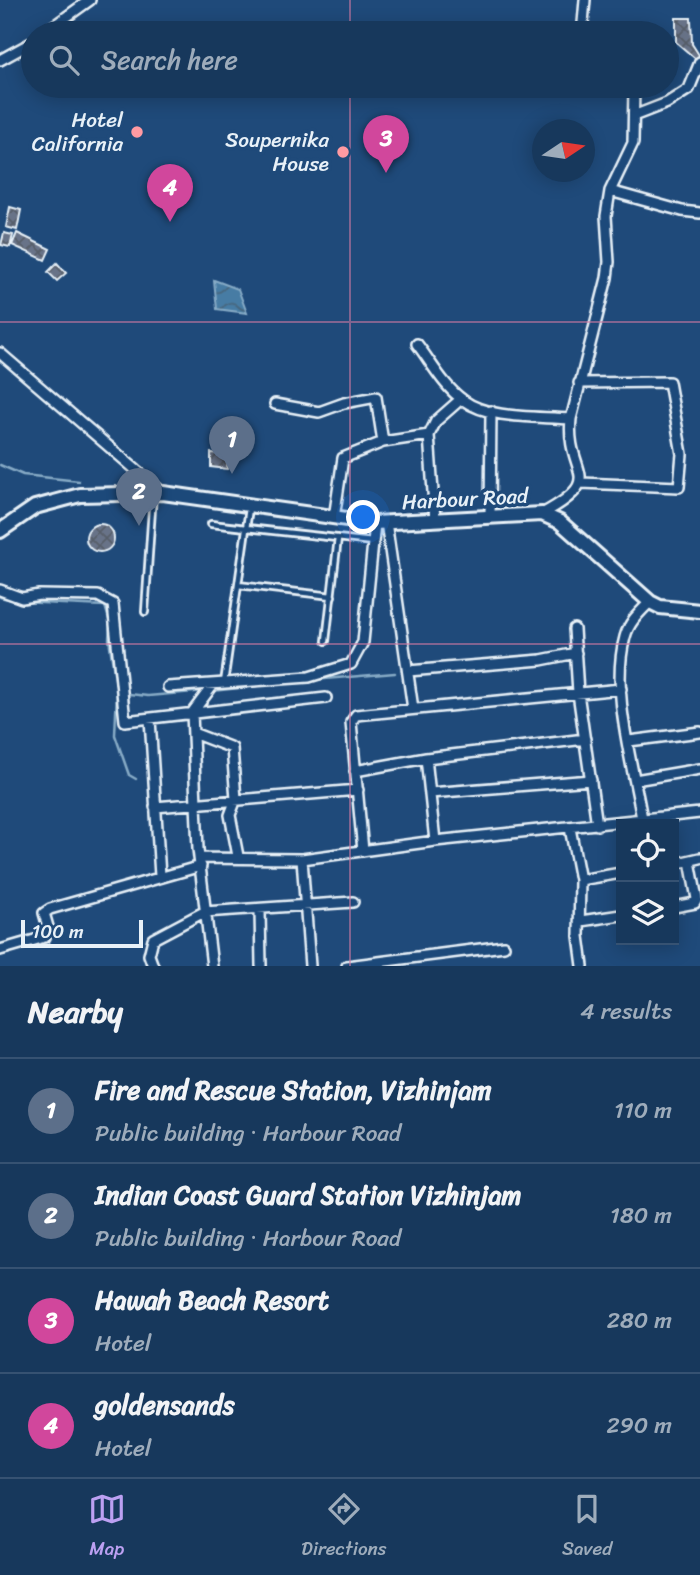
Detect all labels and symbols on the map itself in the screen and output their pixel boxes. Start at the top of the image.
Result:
place label: Hotel California [32,101,124,163]
pin: 3 [363,115,409,173]
north arrow [532,119,595,182]
place label: Soupernika House [225,121,329,183]
marker: Hotel California [129,124,145,140]
marker: Soupernika House [335,144,351,160]
pin: 4 [147,164,193,222]
pin: 1 [209,416,255,474]
pin: 2 [116,468,162,526]
street label: Harbour Road [401,477,531,521]
your location [346,500,380,534]
scale bar [21,917,144,949]

